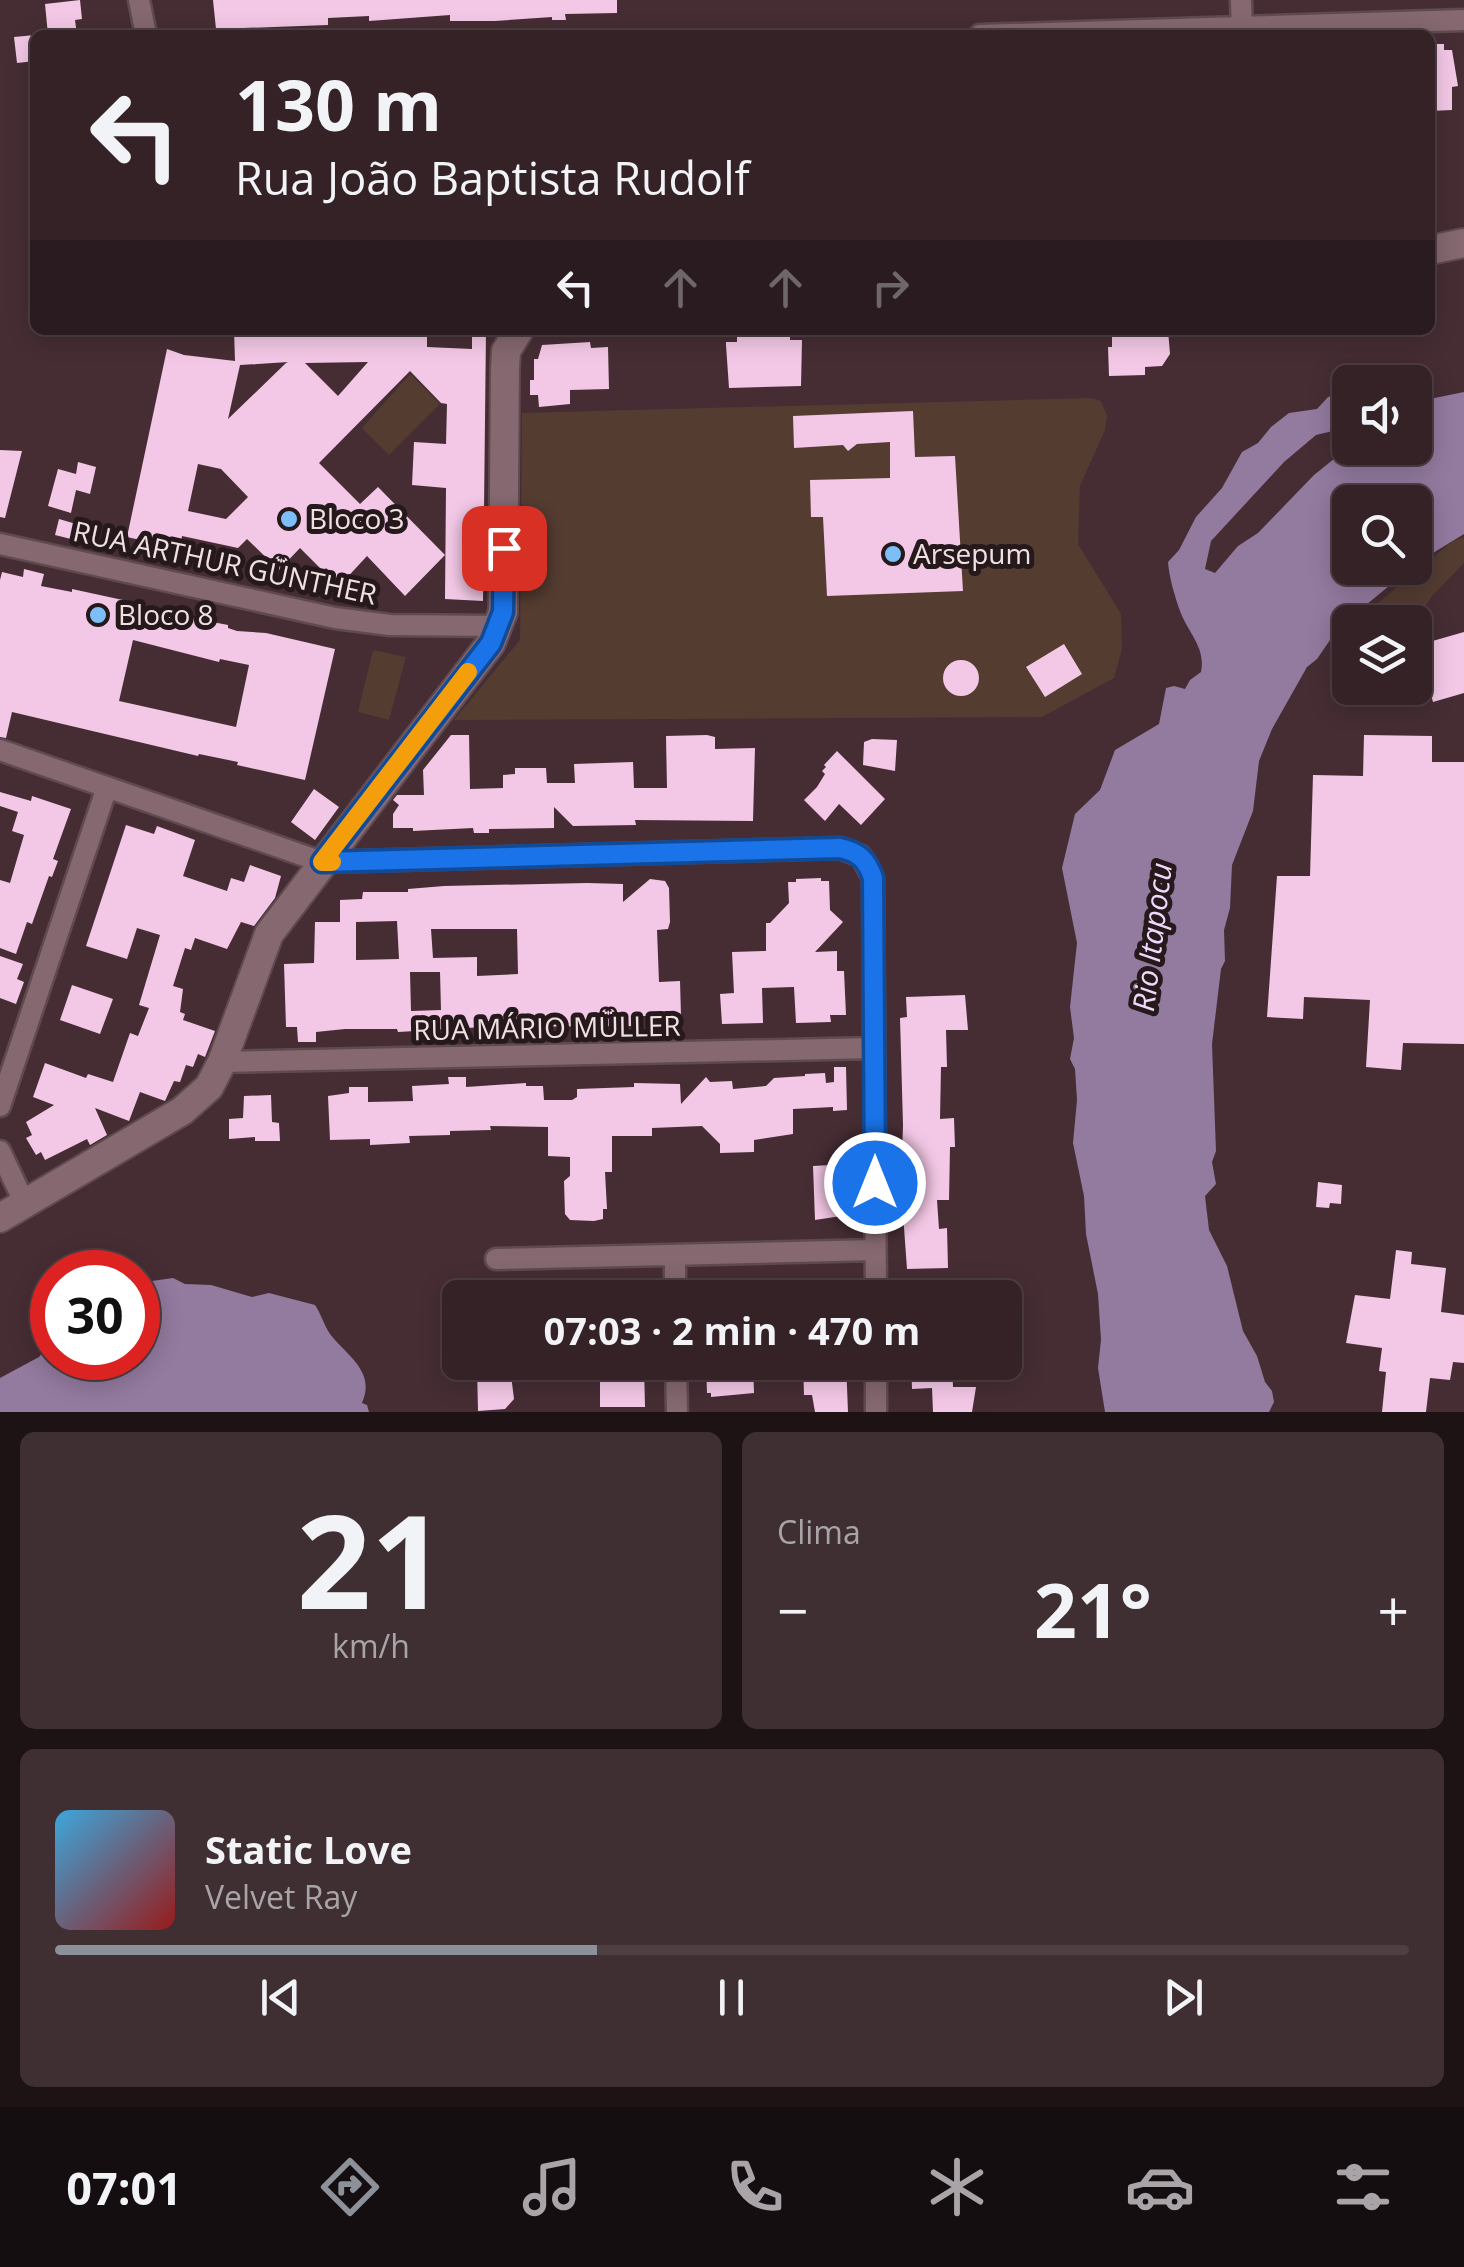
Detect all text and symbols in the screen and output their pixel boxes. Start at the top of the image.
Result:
text: 130 m [235,56,442,152]
icon: left [70,70,200,200]
text: Rua João Baptista Rudolf [235,147,750,208]
icon: left [548,260,603,315]
icon: ahead [653,260,708,315]
icon: ahead [758,260,813,315]
icon: right [863,260,918,315]
map controls [1332,365,1432,705]
button: sound [1332,365,1432,465]
button: search [1332,485,1432,585]
place label: Bloco 3 [309,499,405,537]
pin [462,506,547,591]
marker: Bloco 3 [278,508,300,530]
street label: RUA ARTHUR GÜNTHER [70,511,381,613]
icon: arrive [477,521,532,576]
place label: Arsepum [913,534,1031,572]
marker: Arsepum [882,543,904,565]
place label: Bloco 8 [118,595,214,633]
marker: Bloco 8 [87,604,109,626]
button: layers [1332,605,1432,705]
water label: Rio Itapocu [1122,860,1181,1014]
street label: RUA MÁRIO MÜLLER [413,1006,681,1048]
position arrow [823,1131,927,1235]
speed limit sign: 30 [30,1250,160,1380]
text: 07:03 · 2 min · 470 m [544,1304,920,1356]
text: 21 [297,1470,445,1647]
text: Clima [777,1510,861,1553]
text: 21° [1034,1558,1152,1660]
text: − [777,1572,808,1647]
text: + [1378,1572,1409,1647]
text: km/h [332,1624,410,1667]
text: Static Love [205,1823,412,1875]
text: Velvet Ray [205,1875,357,1918]
icon: previous [253,1970,308,2025]
icon: pause [704,1970,759,2025]
icon: next [1156,1970,1211,2025]
icon: directions [315,2152,385,2222]
icon: music [517,2152,587,2222]
icon: phone [720,2152,790,2222]
icon: climate [922,2152,992,2222]
icon: car [1125,2152,1195,2222]
icon: filters [1328,2152,1398,2222]
text: 07:01 [66,2157,182,2218]

